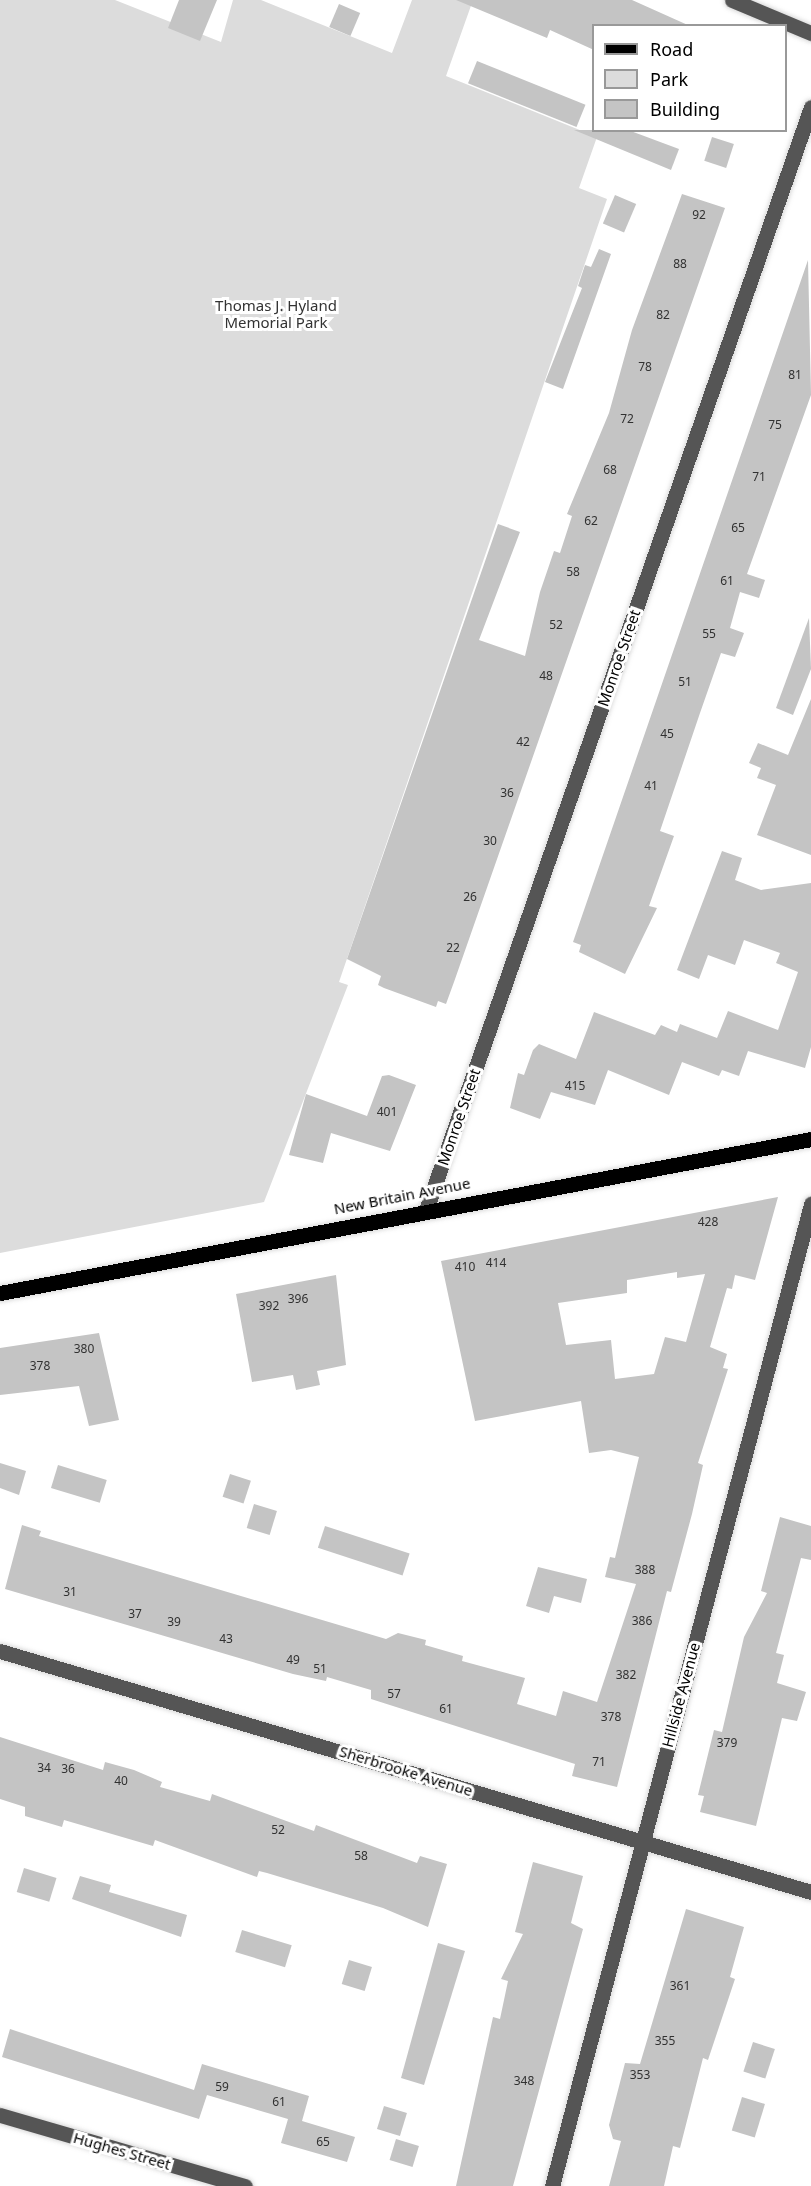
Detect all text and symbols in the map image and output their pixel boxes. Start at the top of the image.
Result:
legend [592,24,787,132]
text: Road [650,37,693,61]
text: Park [650,67,688,91]
text: Building [650,97,720,121]
house number: 92 [692,208,706,222]
house number: 88 [673,257,687,271]
park label: Thomas J. Hyland Memorial Park [215,296,337,331]
house number: 82 [656,308,670,322]
house number: 78 [638,360,652,374]
house number: 81 [788,368,802,382]
house number: 72 [620,412,634,426]
house number: 75 [768,418,782,432]
house number: 68 [603,463,617,477]
house number: 71 [752,470,766,484]
house number: 62 [584,514,598,528]
house number: 65 [731,521,745,535]
house number: 58 [566,565,580,579]
house number: 61 [720,574,734,588]
street label: Monroe Street [594,607,644,709]
house number: 52 [549,618,563,632]
house number: 55 [702,627,716,641]
house number: 48 [539,669,553,683]
house number: 51 [678,675,692,689]
house number: 45 [660,727,674,741]
house number: 42 [516,735,530,749]
house number: 41 [644,779,658,793]
house number: 36 [500,786,514,800]
house number: 30 [483,834,497,848]
house number: 26 [463,890,477,904]
house number: 22 [446,941,460,955]
street label: Monroe Street [434,1066,484,1168]
house number: 415 [565,1079,585,1093]
house number: 401 [377,1105,397,1119]
street label: New Britain Avenue [332,1174,472,1218]
house number: 428 [698,1215,718,1229]
house number: 414 [486,1256,506,1270]
house number: 410 [455,1260,475,1274]
house number: 396 [288,1292,308,1306]
house number: 392 [259,1299,279,1313]
house number: 380 [74,1342,94,1356]
house number: 378 [30,1359,50,1373]
house number: 388 [635,1563,655,1577]
house number: 31 [63,1585,77,1599]
house number: 37 [128,1607,142,1621]
house number: 386 [632,1614,652,1628]
house number: 39 [167,1615,181,1629]
house number: 43 [219,1632,233,1646]
street label: Hillside Avenue [658,1640,704,1750]
house number: 49 [286,1653,300,1667]
house number: 51 [313,1662,327,1676]
house number: 382 [616,1668,636,1682]
house number: 57 [387,1687,401,1701]
house number: 61 [439,1702,453,1716]
house number: 378 [601,1710,621,1724]
house number: 379 [717,1736,737,1750]
street label: Sherbrooke Avenue [337,1742,475,1800]
house number: 71 [592,1755,606,1769]
house number: 34 [37,1761,51,1775]
house number: 36 [61,1762,75,1776]
house number: 40 [114,1774,128,1788]
house number: 52 [271,1823,285,1837]
house number: 58 [354,1849,368,1863]
house number: 361 [670,1979,690,1993]
house number: 355 [655,2034,675,2048]
house number: 353 [630,2068,650,2082]
house number: 348 [514,2074,534,2088]
house number: 59 [215,2080,229,2094]
house number: 61 [272,2095,286,2109]
street label: Hughes Street [71,2129,173,2173]
house number: 65 [316,2135,330,2149]

